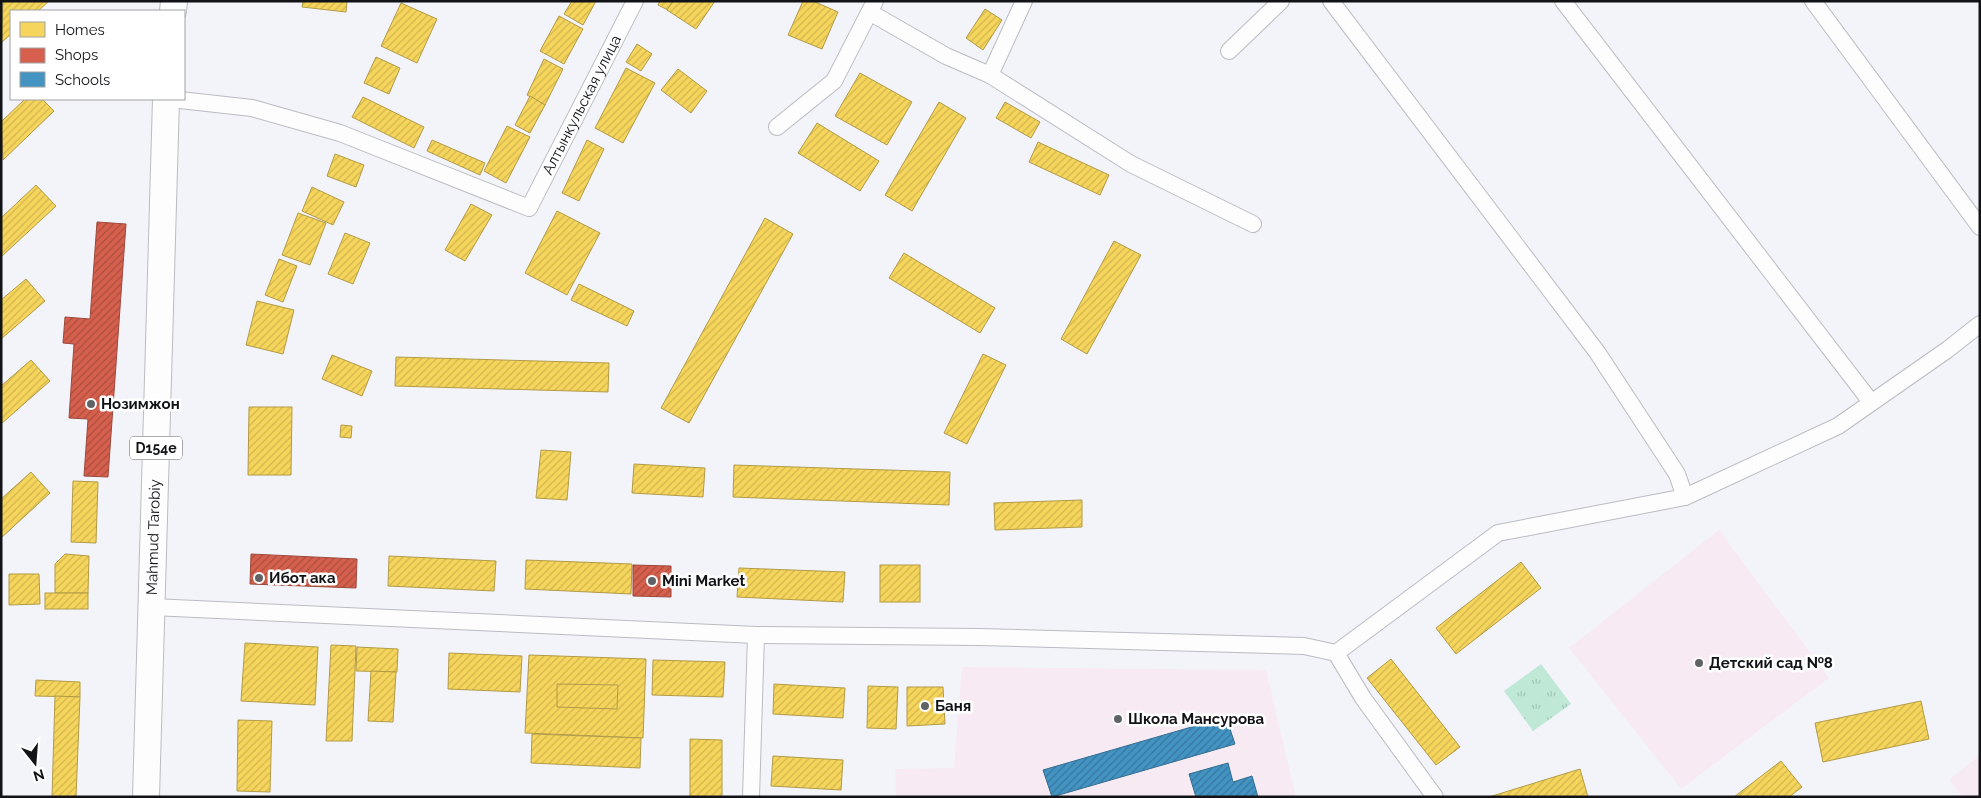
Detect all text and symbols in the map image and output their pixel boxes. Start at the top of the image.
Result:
legend [10,10,185,100]
text: Homes [55,21,105,39]
street label: Алтынкульская улица [539,32,625,178]
text: Shops [55,46,98,64]
text: Schools [55,71,110,89]
place label: Нозимжон [101,395,180,413]
marker: Нозимжон [85,398,97,410]
road number: D154e [130,436,182,459]
street label: Mahmud Tarobiy [143,479,164,595]
place label: Ибот ака [269,569,336,587]
marker: Ибот ака [253,572,265,584]
place label: Mini Market [662,572,745,590]
marker: Mini Market [646,575,658,587]
place label: Детский сад №8 [1709,654,1833,672]
marker: Детский сад №8 [1693,657,1705,669]
place label: Баня [935,697,971,715]
marker: Баня [919,700,931,712]
place label: Школа Мансурова [1128,710,1264,728]
marker: Школа Мансурова [1112,713,1124,725]
north arrow [10,738,60,788]
text: N [31,766,46,785]

